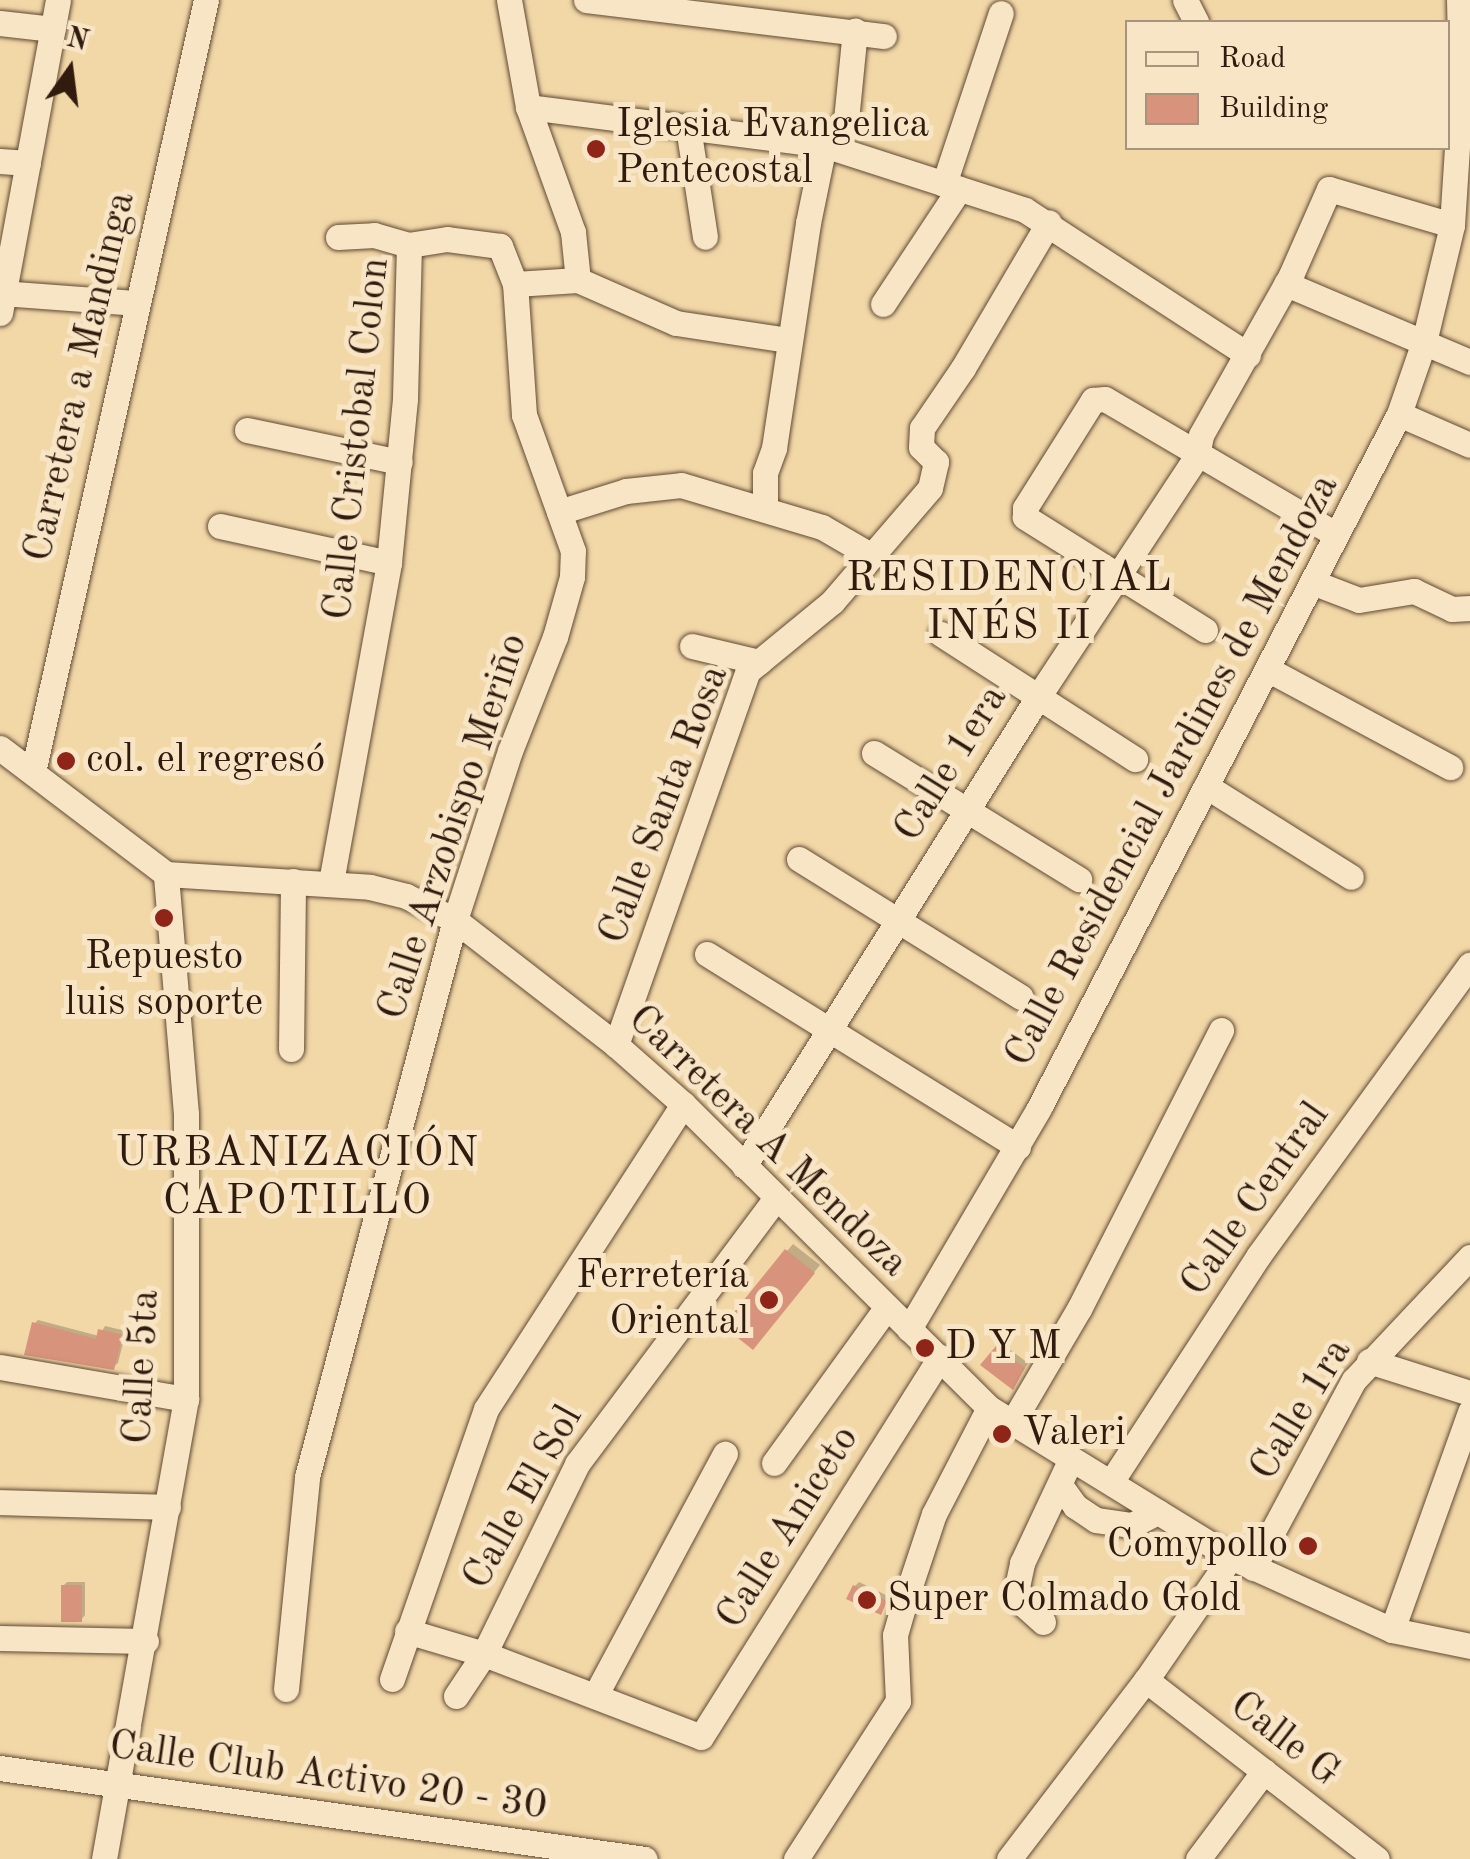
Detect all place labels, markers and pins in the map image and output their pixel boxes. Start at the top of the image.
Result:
place label: Iglesia Evangelica Pentecostal [616,102,929,196]
marker: Iglesia Evangelica Pentecostal [585,138,607,160]
place label: col. el regresó [86,737,325,785]
marker: col. el regresó [55,750,77,772]
marker: Repuesto luis soporte [153,907,175,929]
place label: Repuesto luis soporte [65,934,263,1028]
place label: Ferretería Oriental [576,1253,749,1347]
marker: Ferretería Oriental [758,1289,780,1311]
place label: D Y M [945,1324,1061,1372]
marker: D Y M [914,1337,936,1359]
place label: Valeri [1022,1410,1126,1458]
marker: Valeri [991,1423,1013,1445]
place label: Comypollo [1106,1522,1288,1570]
marker: Comypollo [1297,1535,1319,1557]
place label: Super Colmado Gold [887,1576,1241,1624]
marker: Super Colmado Gold [856,1589,878,1611]

